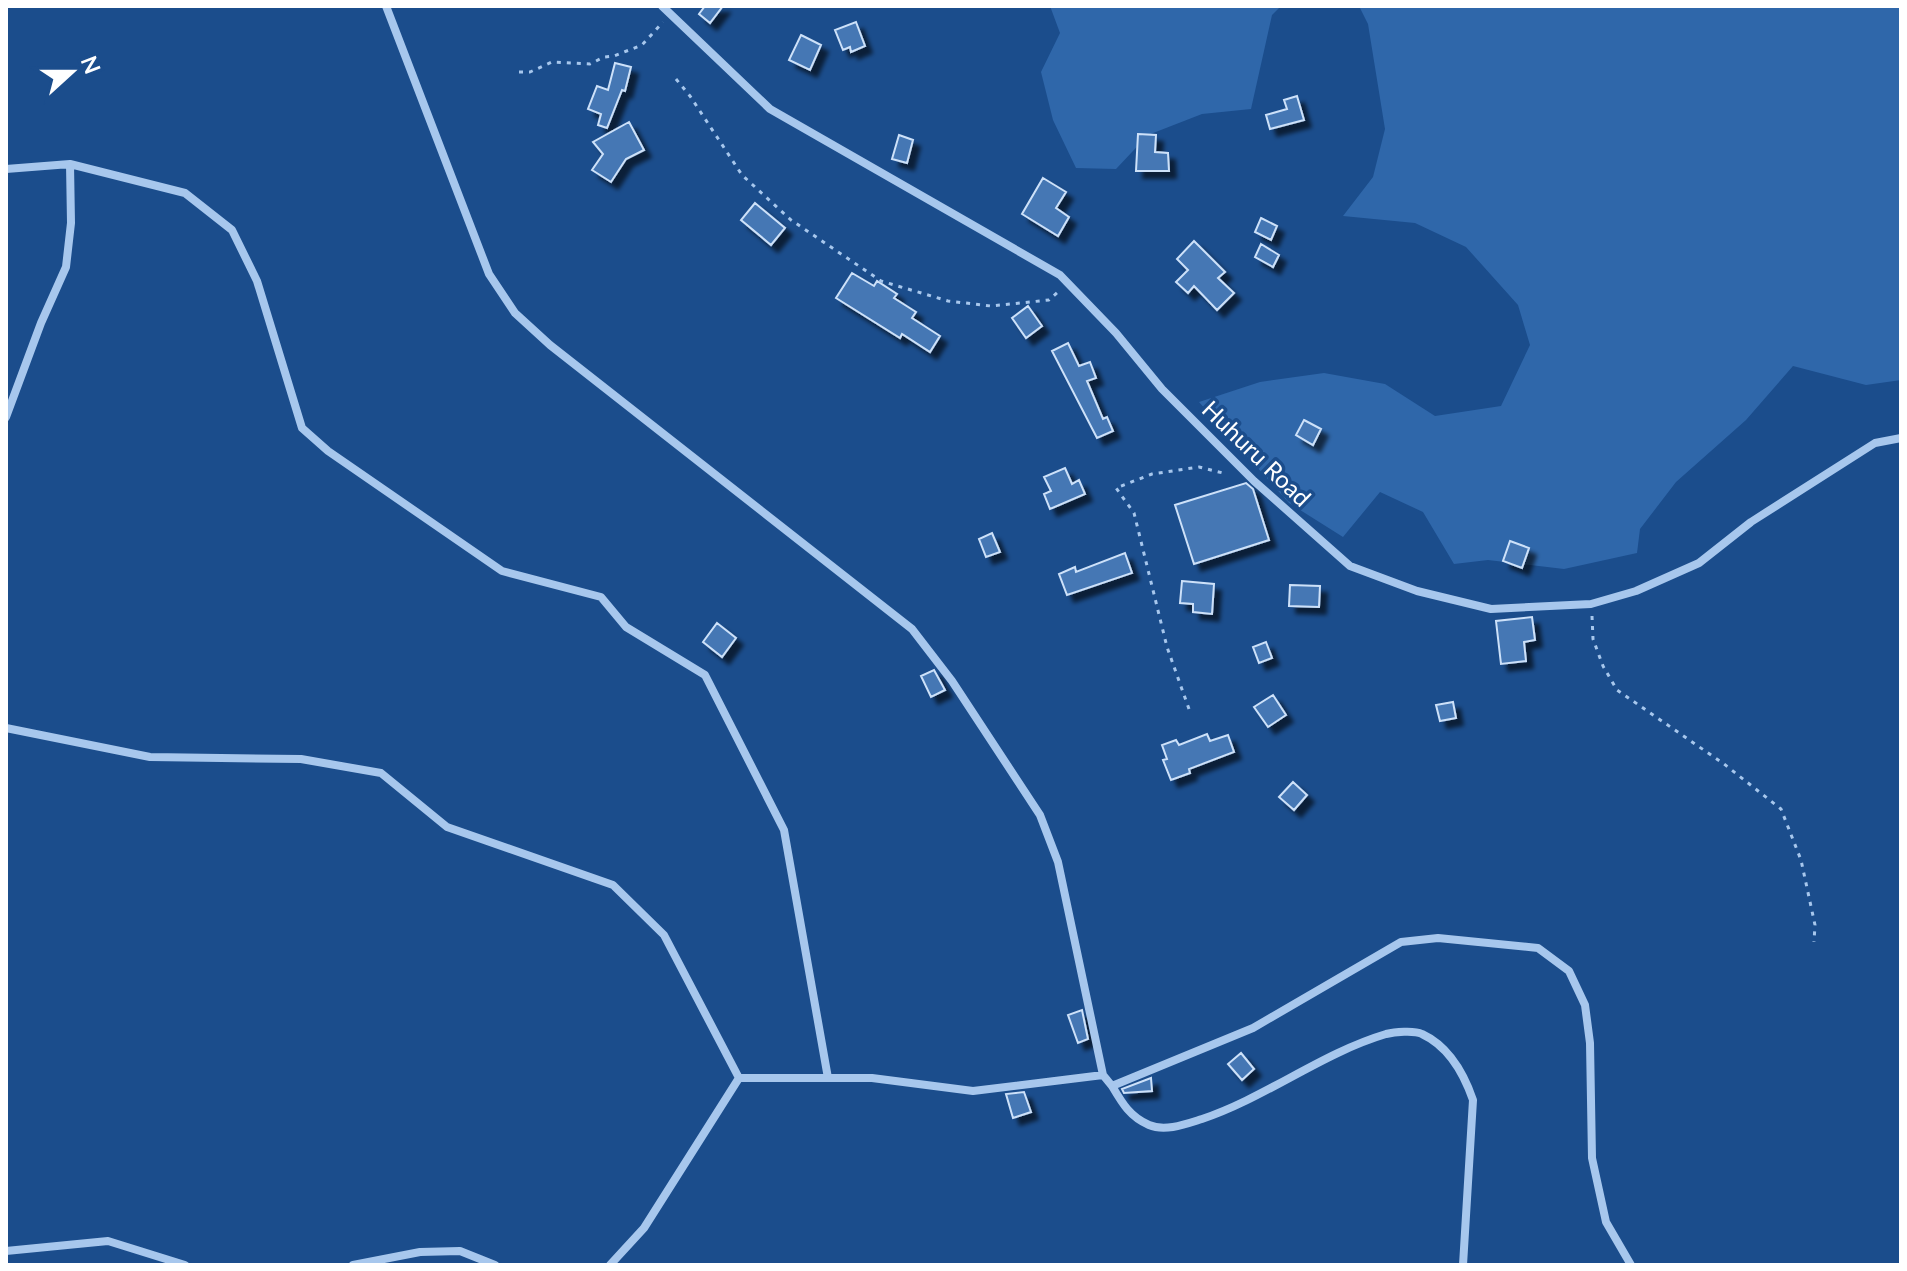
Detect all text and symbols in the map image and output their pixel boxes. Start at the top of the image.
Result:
north arrow [32,32,112,112]
text: N [75,52,107,77]
street label: Huhuru Road [1197,394,1317,512]

